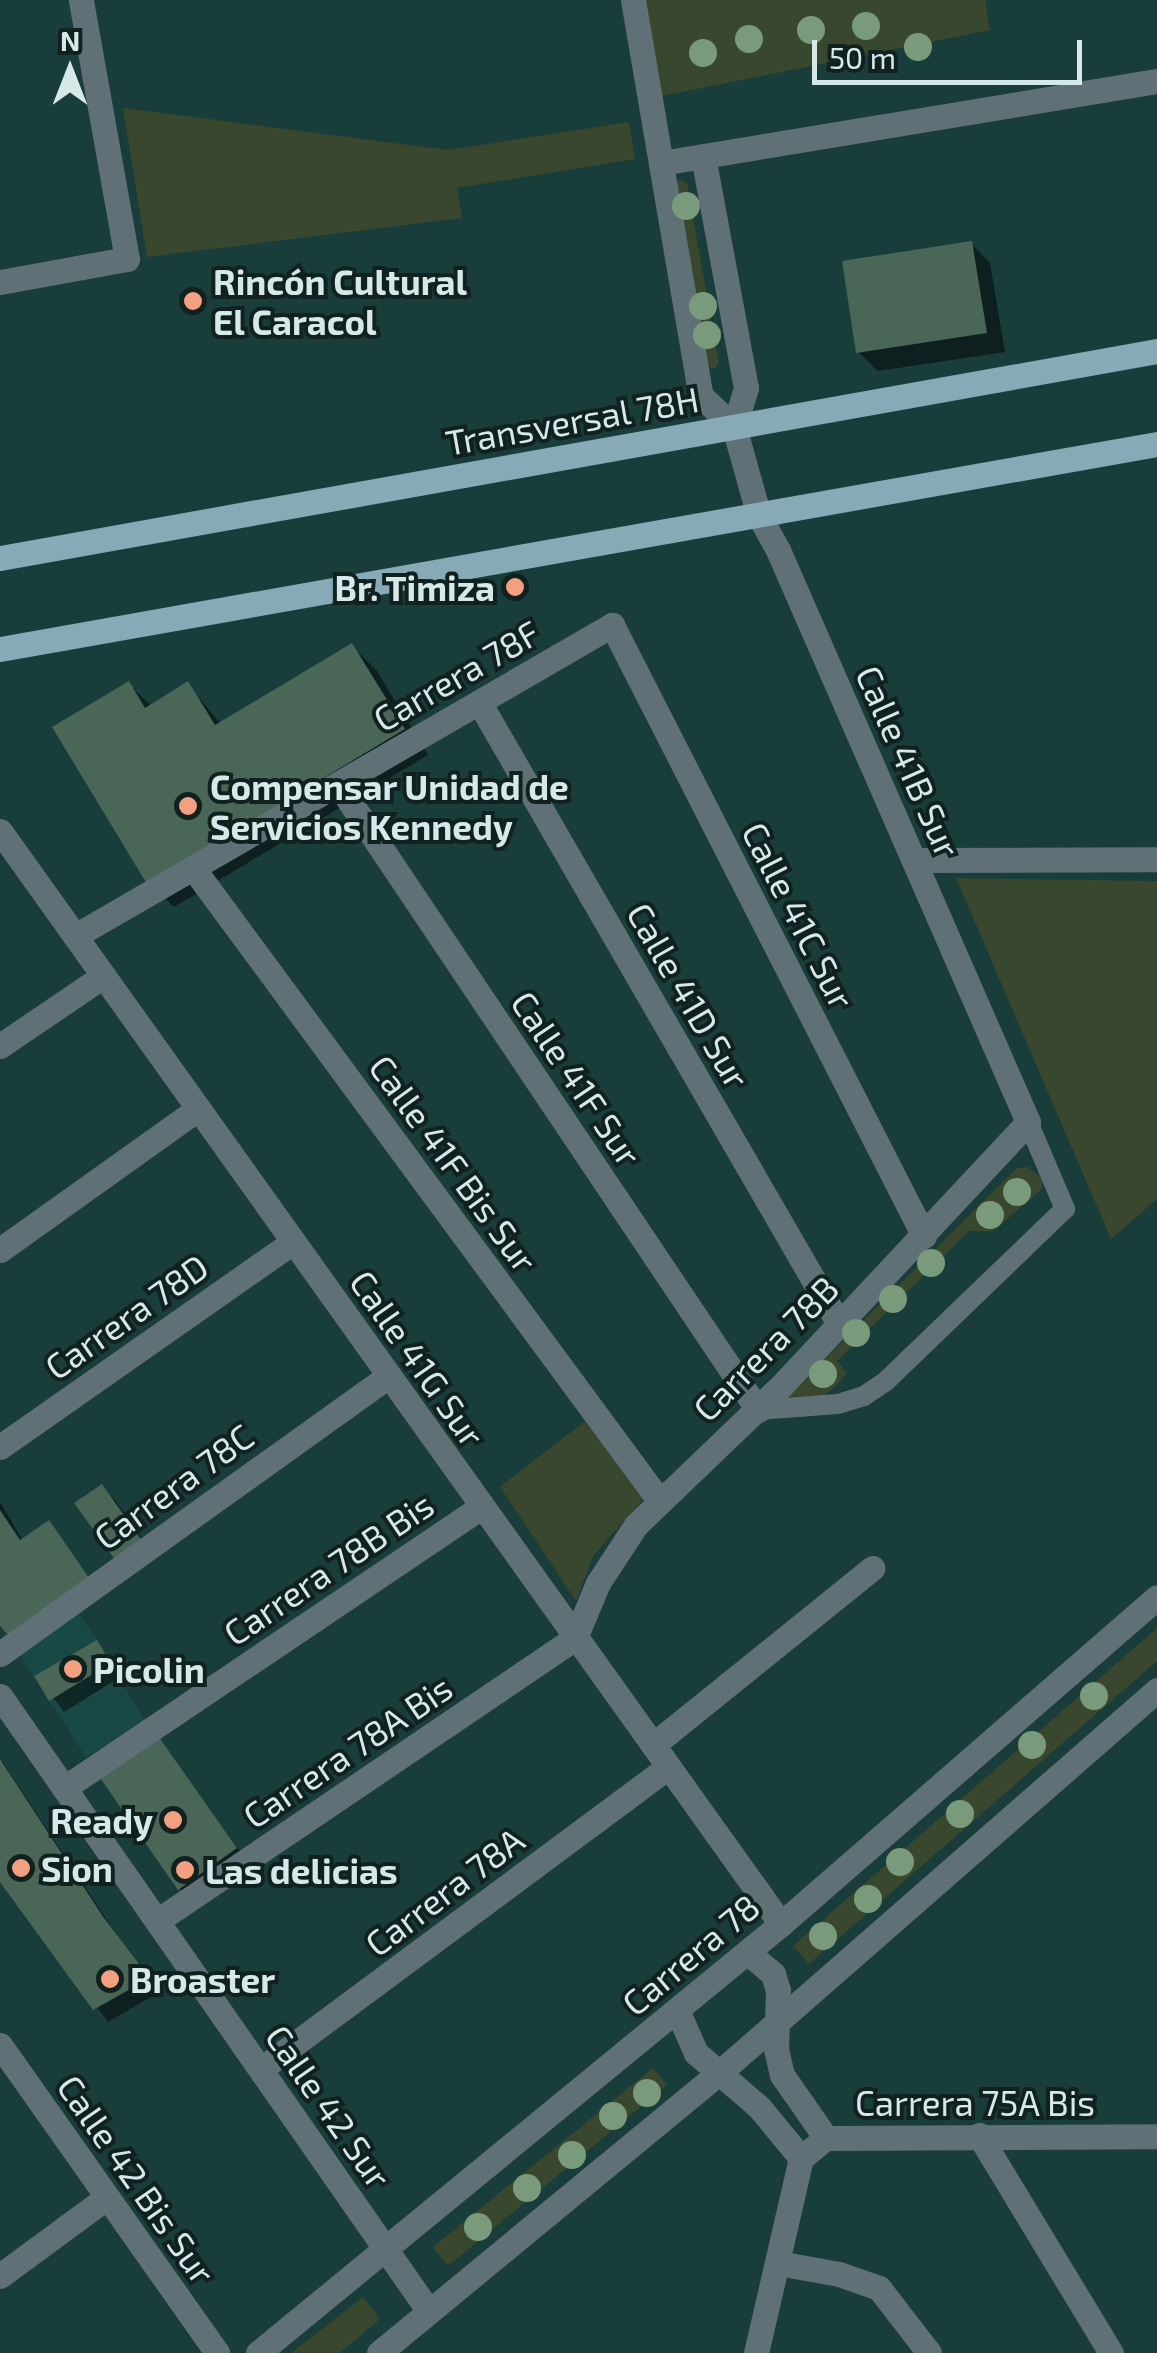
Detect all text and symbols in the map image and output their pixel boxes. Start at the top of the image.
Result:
north arrow [20,20,120,120]
scale bar [817,20,1087,82]
text: N [60,23,80,57]
text: 50 m [829,39,896,75]
place label: Rincón Cultural El Caracol [213,260,467,342]
marker: Rincón Cultural El Caracol [182,290,204,312]
street label: Transversal 78H [442,377,702,463]
place label: Br. Timiza [334,566,495,608]
marker: Br. Timiza [504,576,526,598]
street label: Carrera 78F [366,611,546,739]
street label: Calle 41B Sur [848,659,970,863]
place label: Compensar Unidad de Servicios Kennedy [210,765,570,847]
marker: Compensar Unidad de Servicios Kennedy [175,793,201,819]
street label: Calle 41C Sur [734,815,864,1015]
street label: Calle 41D Sur [619,895,759,1095]
street label: Calle 41F Sur [503,982,651,1174]
street label: Calle 41F Bis Sur [361,1046,547,1280]
street label: Carrera 78D [37,1245,215,1387]
street label: Calle 41G Sur [342,1262,494,1454]
street label: Carrera 78B [684,1267,846,1429]
street label: Carrera 78C [86,1414,260,1558]
street label: Carrera 78B Bis [215,1483,441,1653]
place label: Picolin [93,1648,205,1690]
marker: Picolin [62,1658,84,1680]
street label: Carrera 78A Bis [234,1666,460,1836]
place label: Ready [50,1799,153,1841]
marker: Ready [162,1809,184,1831]
street label: Carrera 78A [356,1818,532,1964]
place label: Sion [41,1847,113,1889]
place label: Las delicias [205,1849,398,1891]
marker: Sion [10,1857,32,1879]
marker: Las delicias [174,1859,196,1881]
street label: Carrera 78 [613,1885,767,2023]
place label: Broaster [130,1958,275,2000]
marker: Broaster [99,1968,121,1990]
street label: Calle 42 Sur [258,2016,400,2196]
street label: Calle 42 Bis Sur [49,2067,225,2291]
street label: Carrera 75A Bis [854,2081,1096,2123]

